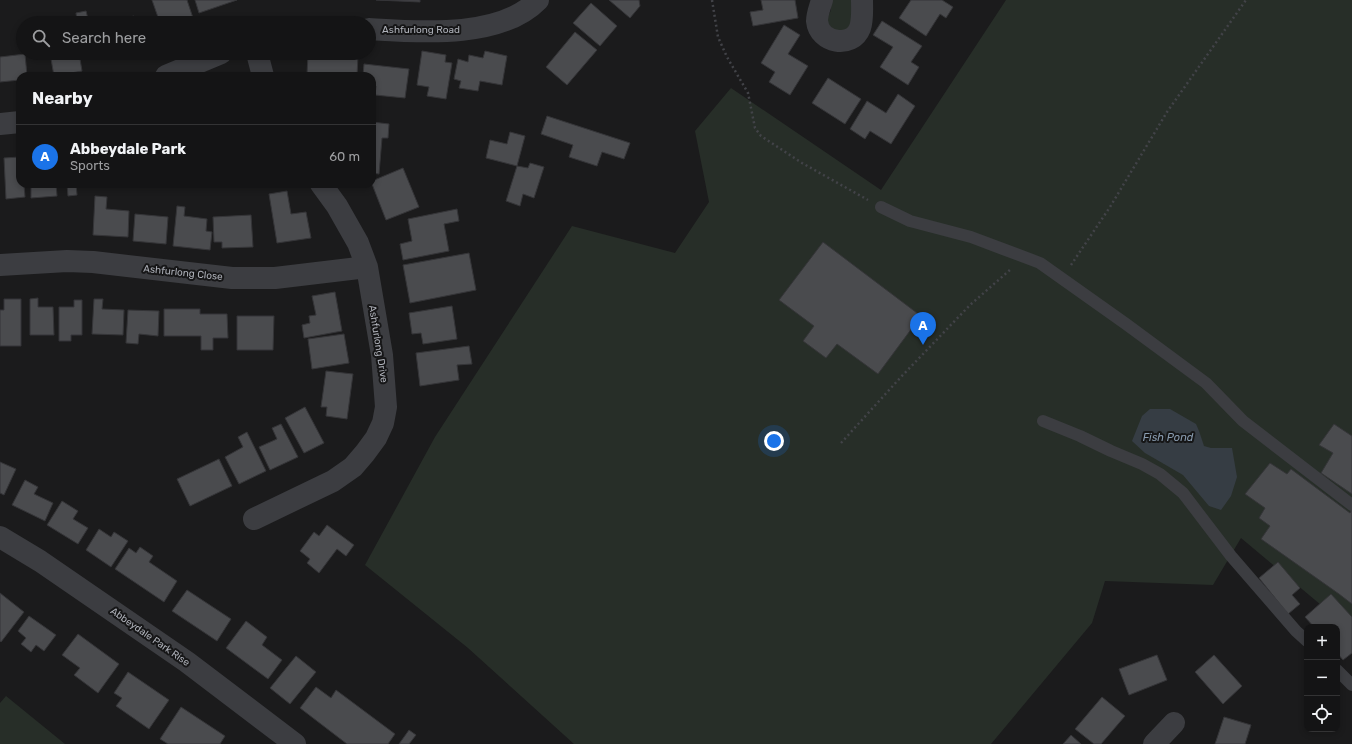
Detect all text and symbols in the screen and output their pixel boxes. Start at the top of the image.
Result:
search box [16,16,376,60]
street label: Ashfurlong Road [382,24,460,36]
icon: search [30,27,52,49]
text: Search here [62,29,146,47]
text: Nearby [32,88,93,108]
text: Abbeydale Park [70,140,186,158]
text: A [40,149,50,164]
text: 60 m [329,149,360,164]
text: Sports [70,158,110,173]
street label: Ashfurlong Close [143,263,224,283]
street label: Ashfurlong Drive [366,304,390,384]
pin: A [910,312,936,345]
your location [764,431,784,451]
water label: Fish Pond [1143,431,1194,444]
street label: Abbeydale Park Rise [108,605,192,669]
map controls [1304,624,1340,732]
button: + [1304,624,1340,660]
button: − [1304,660,1340,696]
button: locate [1304,696,1340,732]

